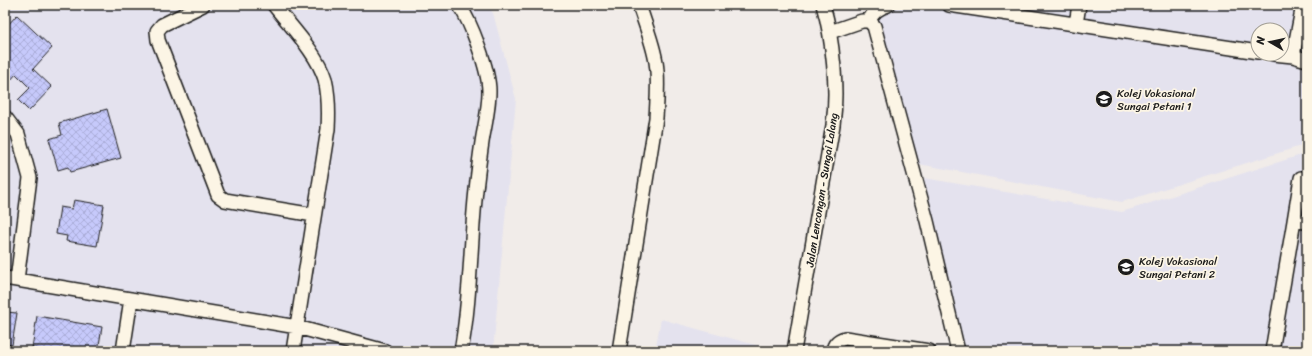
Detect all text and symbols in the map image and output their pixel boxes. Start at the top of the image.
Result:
north arrow [1250,22,1290,62]
text: N [1250,35,1271,47]
place label: Kolej Vokasional Sungai Petani 1 [1117,84,1196,116]
school or university icon: Kolej Vokasional Sungai Petani 1 [1094,89,1114,109]
street label: Jalan Lencongan - Sungai Lalang [800,111,844,269]
place label: Kolej Vokasional Sungai Petani 2 [1139,252,1218,284]
school or university icon: Kolej Vokasional Sungai Petani 2 [1116,257,1136,277]

